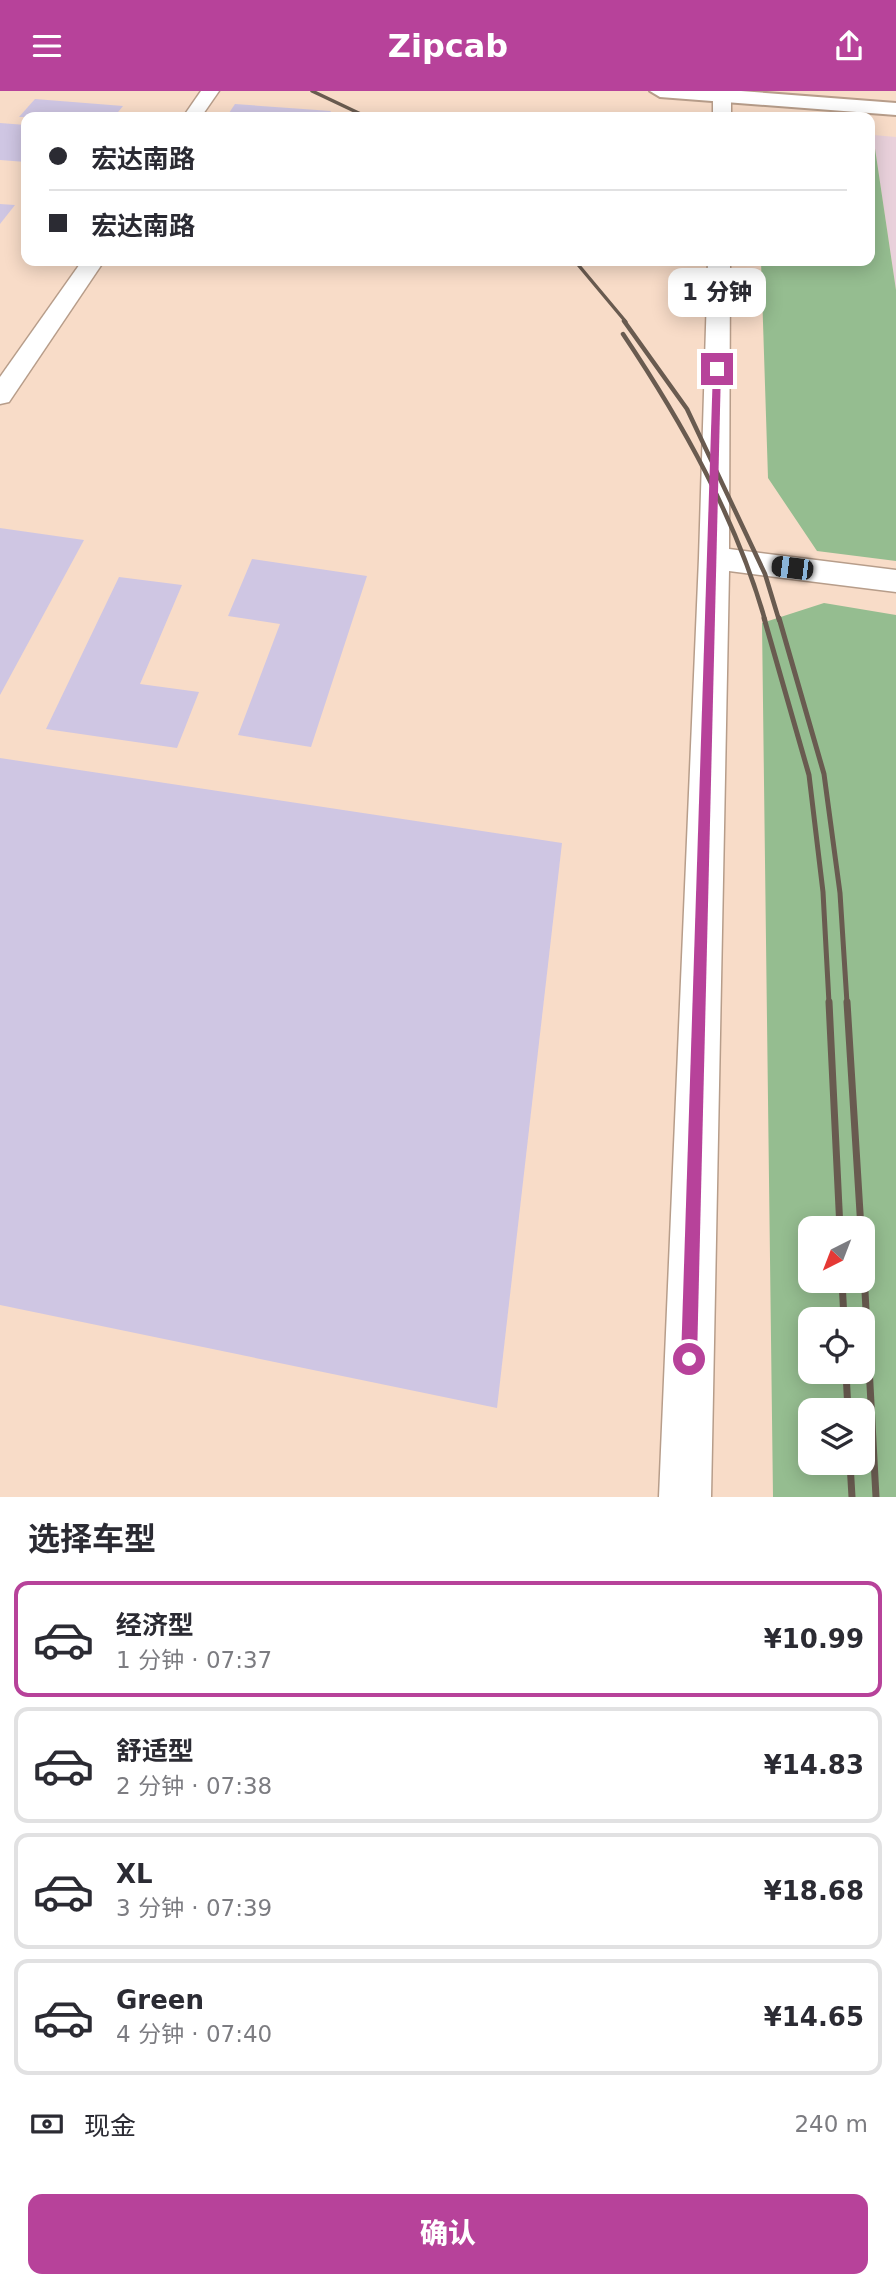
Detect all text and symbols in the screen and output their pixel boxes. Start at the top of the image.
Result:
icon: menu [28,27,66,65]
text: Zipcab [388,27,508,65]
icon: share [830,27,868,65]
text: 宏达南路 [91,144,195,174]
text: 宏达南路 [91,211,195,241]
callout: 1 分钟 [668,267,766,317]
text: 1 分钟 [682,279,752,305]
route end [701,353,733,385]
car [770,555,815,581]
north arrow [798,1216,875,1293]
map controls [798,1216,875,1475]
button: locate [798,1307,875,1384]
route start [673,1343,705,1375]
button: layers [798,1398,875,1475]
text: 选择车型 [28,1520,156,1558]
icon: car [32,1608,95,1671]
text: 经济型 [116,1610,194,1640]
text: ¥10.99 [764,1624,864,1654]
text: 1 分钟 · 07:37 [116,1647,272,1673]
icon: car [32,1734,95,1797]
text: 舒适型 [116,1736,194,1766]
text: ¥14.83 [764,1750,864,1780]
text: 2 分钟 · 07:38 [116,1773,272,1799]
text: XL [116,1859,153,1889]
icon: car [32,1860,95,1923]
text: ¥18.68 [764,1876,864,1906]
text: 3 分钟 · 07:39 [116,1895,272,1921]
text: Green [116,1985,204,2015]
icon: car [32,1986,95,2049]
text: ¥14.65 [764,2002,864,2032]
text: 4 分钟 · 07:40 [116,2021,272,2047]
icon: cash [28,2105,66,2143]
text: 现金 [84,2111,136,2141]
text: 240 m [794,2111,868,2137]
button: 确认 [28,2194,868,2274]

